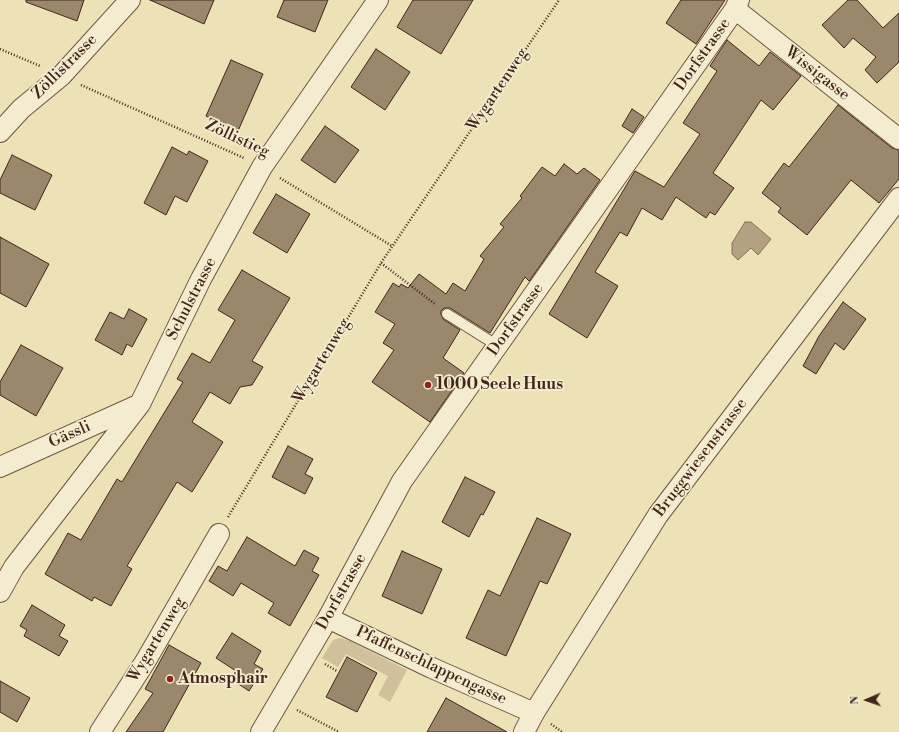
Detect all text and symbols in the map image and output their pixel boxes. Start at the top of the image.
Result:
street label: Dorfstrasse [671,15,735,95]
street label: Zöllistrasse [29,31,101,103]
street label: Wissigasse [781,43,853,105]
street label: Wygartenweg [463,45,533,135]
street label: Zöllistieg [202,116,272,162]
street label: Schulstrasse [163,254,221,344]
street label: Dorfstrasse [484,280,548,360]
street label: Wygartenweg [289,315,355,407]
place label: 1000 Seele Huus [436,375,563,395]
marker: 1000 Seele Huus [423,380,433,390]
street label: Bruggwiesenstrasse [650,395,752,521]
street label: Gässli [46,417,94,453]
street label: Dorfstrasse [313,550,371,634]
street label: Wygartenweg [124,594,190,686]
street label: Pfaffenschlappengasse [352,623,510,709]
place label: Atmosphair [178,669,268,689]
marker: Atmosphair [165,674,175,684]
north arrow [847,680,887,720]
text: N [848,696,862,705]

